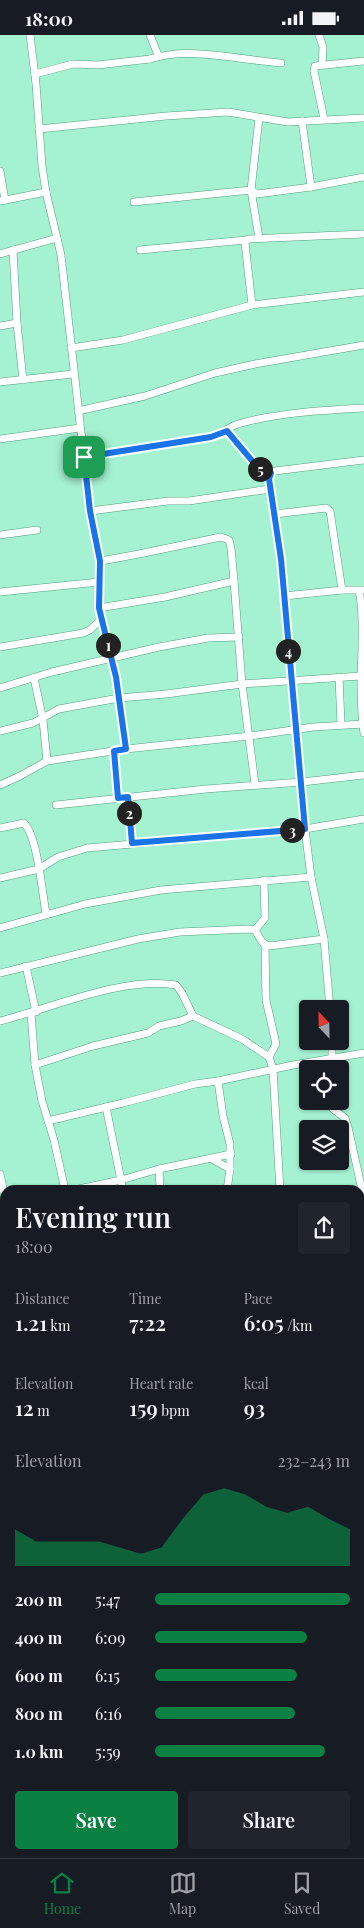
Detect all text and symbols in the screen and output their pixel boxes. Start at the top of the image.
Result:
text: 18:00 [25,5,73,31]
pin [63,436,105,478]
icon: arrive [70,443,98,471]
pin: 5 [248,457,272,481]
text: 5 [257,460,264,479]
pin: 1 [96,633,120,657]
text: 1 [106,636,111,655]
pin: 4 [276,639,300,663]
text: 4 [285,642,292,661]
pin: 2 [116,801,142,825]
text: 2 [126,804,133,823]
pin: 3 [280,817,304,843]
text: 3 [289,821,296,840]
north arrow [299,1000,349,1050]
map controls [299,1000,349,1170]
button: locate [299,1060,349,1110]
button: layers [299,1120,349,1170]
text: Evening run [15,1198,171,1235]
button: share [298,1202,350,1254]
text: 18:00 [15,1236,53,1257]
text: Distance [15,1289,70,1308]
text: Time [129,1289,162,1308]
text: Pace [244,1289,273,1308]
text: 1.21 [15,1308,47,1336]
text: 7:22 [129,1308,166,1336]
text: 6:05 [244,1308,284,1336]
text: km [47,1316,70,1335]
text: /km [284,1316,312,1335]
text: Elevation [15,1374,73,1393]
text: Heart rate [129,1374,193,1393]
text: kcal [244,1374,269,1393]
text: 12 [15,1393,34,1421]
text: 159 [129,1393,158,1421]
text: 93 [244,1393,265,1421]
text: m [34,1401,50,1420]
text: bpm [158,1401,190,1420]
text: Elevation [15,1450,82,1471]
text: 232–243 m [278,1450,350,1471]
text: 200 m [15,1589,62,1610]
text: 5:47 [95,1589,120,1610]
text: 400 m [15,1627,62,1648]
text: 6:09 [95,1627,125,1648]
text: 600 m [15,1665,63,1686]
text: 6:15 [95,1665,120,1686]
text: 800 m [15,1703,63,1724]
text: 6:16 [95,1703,122,1724]
text: 1.0 km [15,1741,63,1762]
text: 5:59 [95,1741,121,1762]
button: Save [15,1791,178,1849]
button: Share [188,1791,350,1849]
tab: Home [44,1869,81,1918]
tab: Map [169,1869,197,1918]
tab: Saved [284,1869,320,1918]

